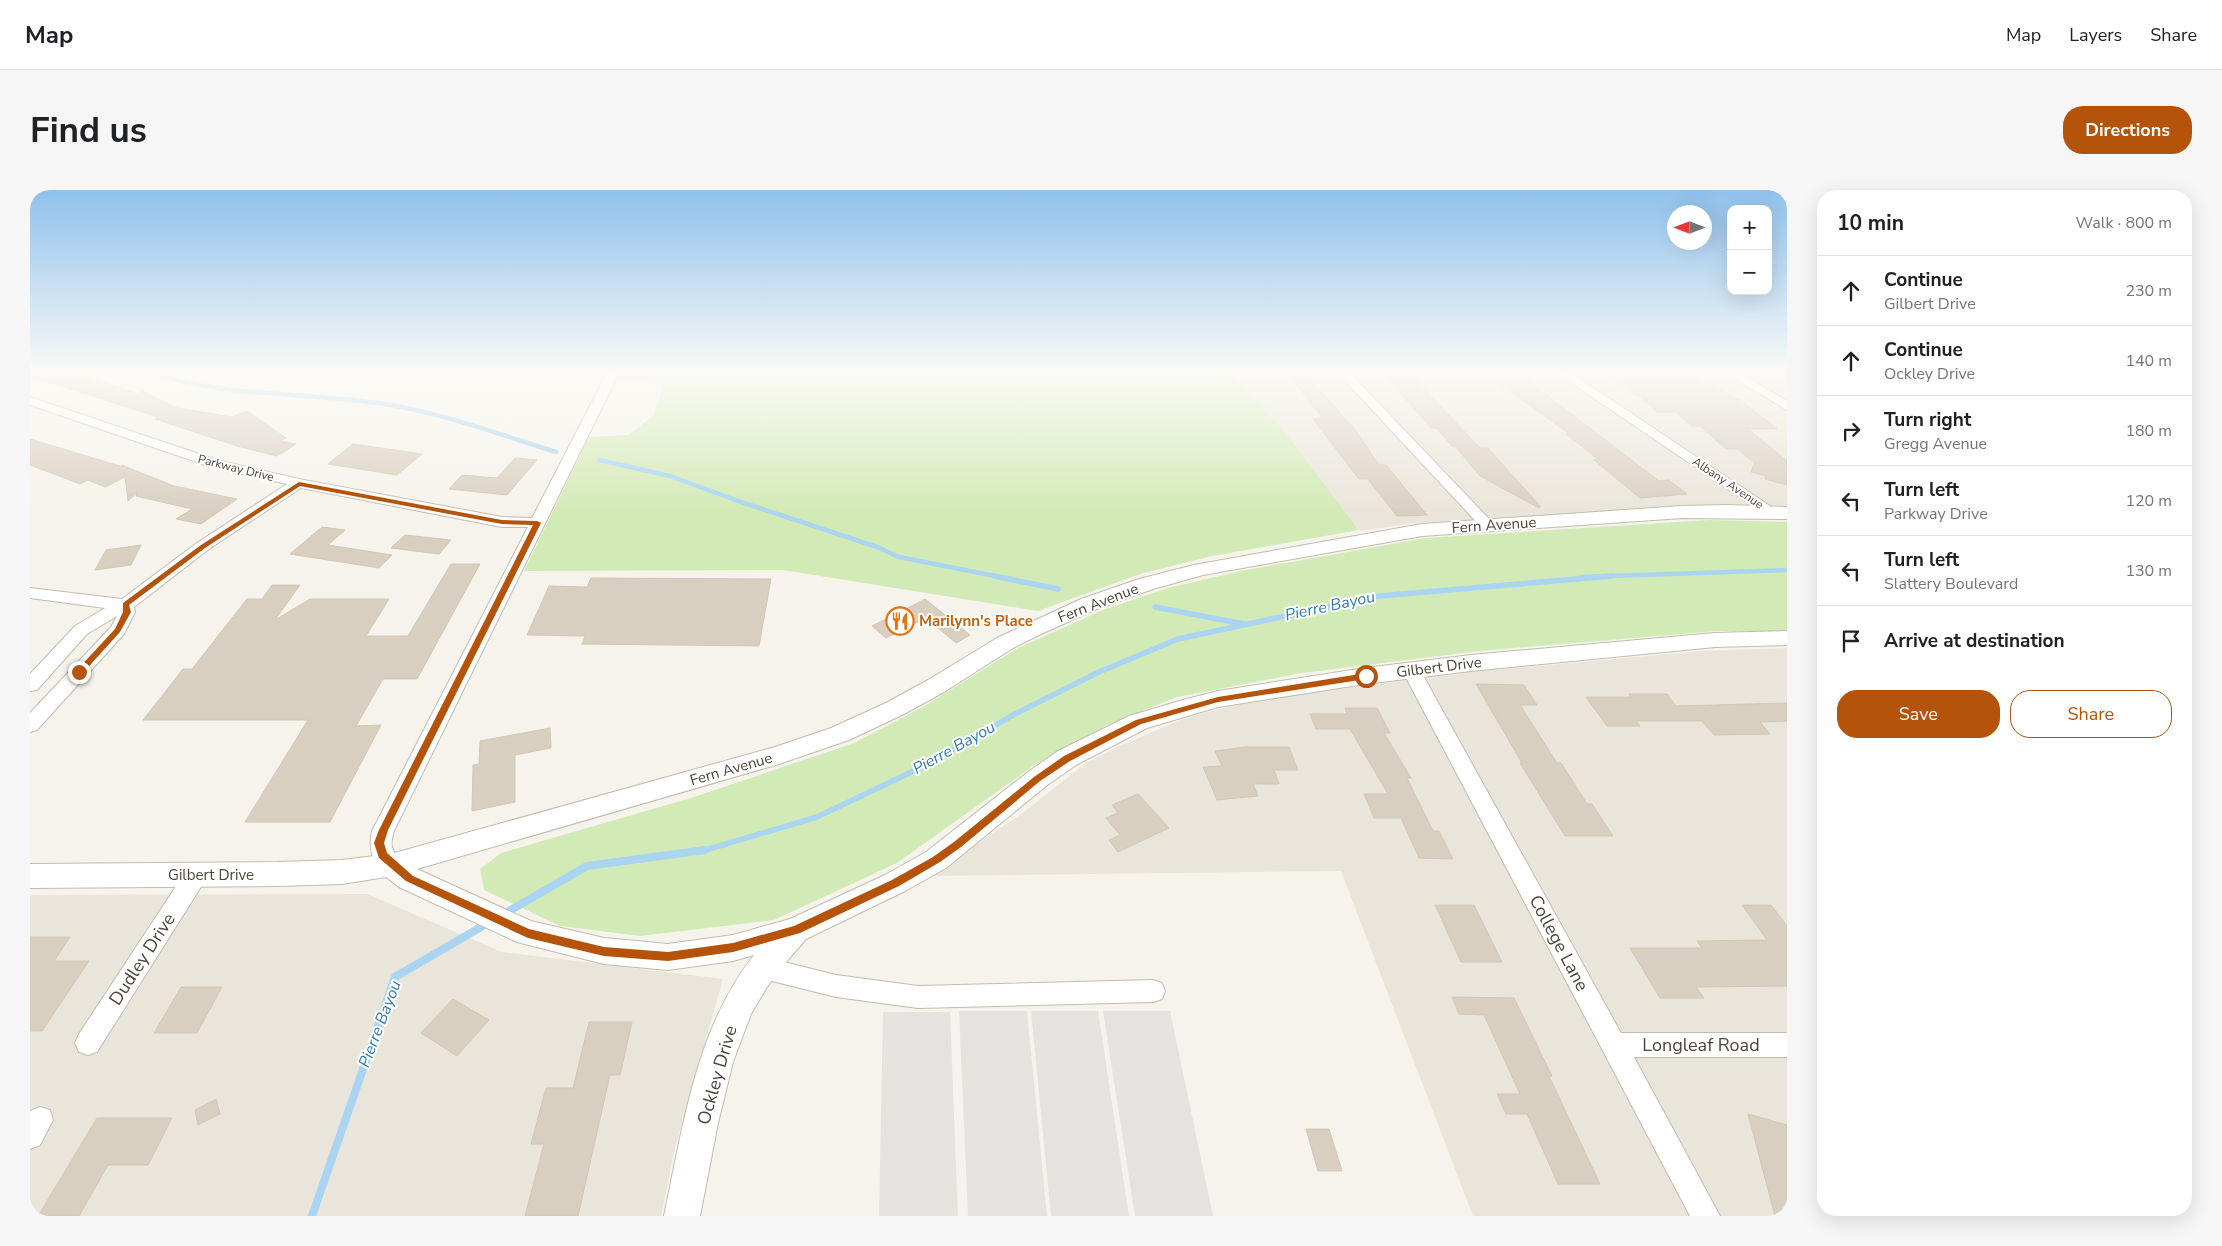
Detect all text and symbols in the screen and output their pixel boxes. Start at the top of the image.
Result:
text: Map [25,19,73,51]
text: Map [2006,23,2041,47]
text: Layers [2069,23,2122,47]
text: Share [2150,23,2197,47]
button: Directions [2063,106,2192,154]
text: Find us [30,107,147,154]
north arrow [1667,205,1712,250]
map controls [1727,205,1772,295]
button: + [1727,205,1772,250]
text: 10 min [1837,209,1904,237]
text: Walk · 800 m [2076,212,2172,234]
button: − [1727,250,1772,295]
text: Continue [1884,267,1963,293]
icon: ahead [1837,277,1865,305]
text: 230 m [2125,280,2172,302]
text: Gilbert Drive [1884,293,1976,315]
text: Continue [1884,337,1963,363]
icon: ahead [1837,347,1865,375]
text: 140 m [2125,350,2172,372]
text: Ockley Drive [1884,363,1975,385]
text: Turn right [1884,407,1971,433]
icon: right [1837,417,1865,445]
text: 180 m [2125,420,2172,442]
text: Gregg Avenue [1884,433,1987,455]
street label: Parkway Drive [196,451,276,485]
street label: Albany Avenue [1689,453,1767,513]
text: Turn left [1884,477,1959,503]
icon: left [1837,487,1865,515]
text: 120 m [2125,490,2172,512]
text: Parkway Drive [1884,503,1988,525]
street label: Fern Avenue [1451,512,1537,538]
text: Turn left [1884,547,1959,573]
icon: left [1837,557,1865,585]
text: 130 m [2125,560,2172,582]
text: Slattery Boulevard [1884,573,2018,595]
street label: Fern Avenue [1055,578,1141,628]
water label: Pierre Bayou [1283,586,1377,626]
restaurant icon: Marilynn's Place [885,606,915,636]
place label: Marilynn's Place [919,611,1033,631]
icon: arrive [1837,627,1865,655]
text: Arrive at destination [1884,628,2065,654]
street label: Gilbert Drive [1395,652,1483,682]
route end [68,661,91,684]
route start [1355,665,1378,688]
button: Save [1837,690,2000,738]
button: Share [2010,690,2172,738]
water label: Pierre Bayou [909,716,999,780]
street label: Fern Avenue [688,748,774,790]
street label: Gilbert Drive [168,865,254,885]
street label: College Lane [1524,891,1594,995]
street label: Dudley Drive [103,908,181,1010]
water label: Pierre Bayou [353,977,407,1071]
street label: Ockley Drive [691,1022,743,1128]
street label: Longleaf Road [1642,1033,1760,1057]

